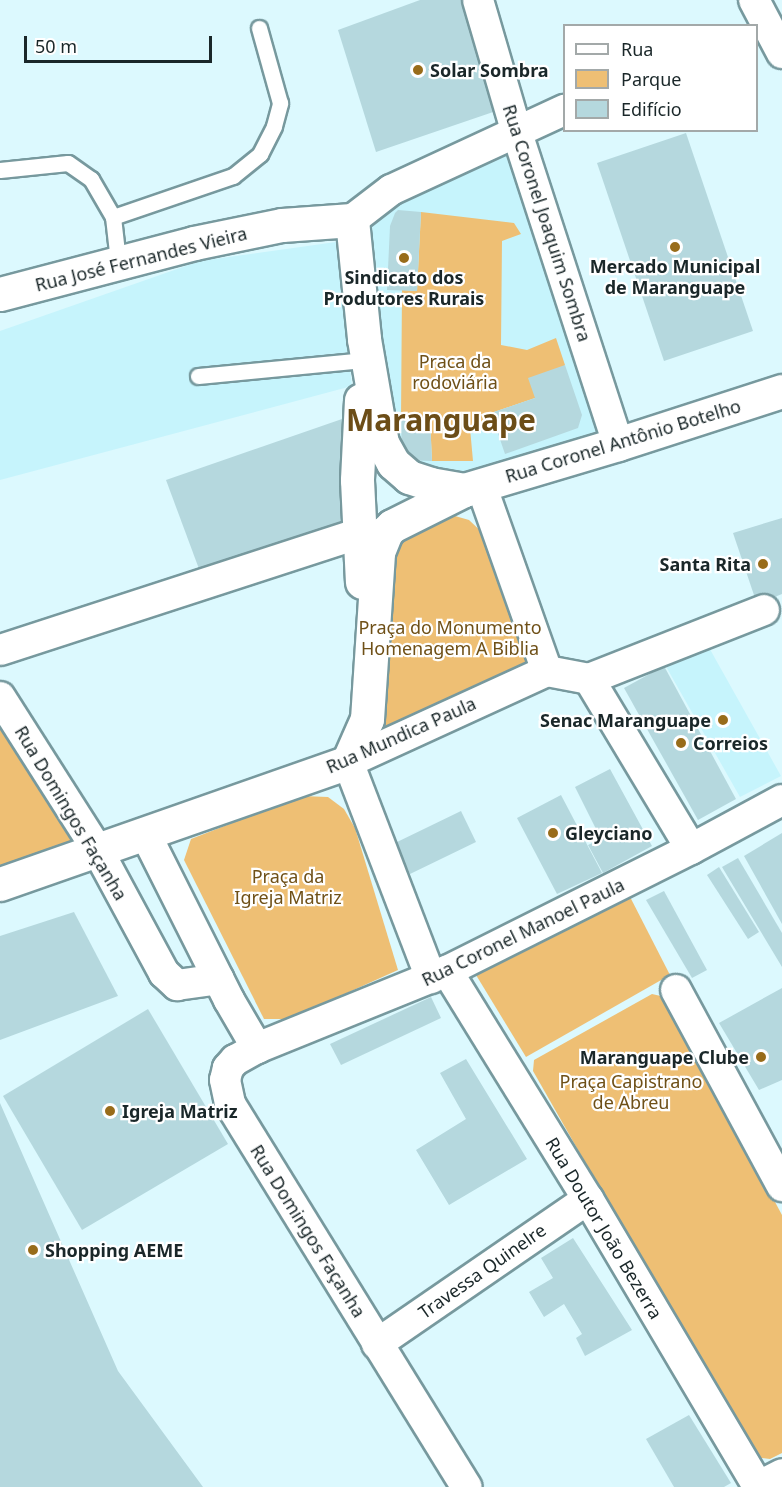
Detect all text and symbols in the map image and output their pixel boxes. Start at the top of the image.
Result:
scale bar [27,24,214,62]
legend [563,24,758,132]
text: 50 m [35,34,77,58]
text: Rua [621,37,653,61]
place label: Solar Sombra [430,59,549,81]
marker: Solar Sombra [411,63,425,77]
text: Parque [621,67,681,91]
text: Edifício [621,97,682,121]
street label: Rua Coronel Joaquim Sombra [498,102,596,344]
street label: Rua José Fernandes Vieira [33,222,249,296]
marker: Mercado Municipal de Maranguape [668,240,682,254]
marker: Sindicato dos Produtores Rurais [397,251,411,265]
place label: Mercado Municipal de Maranguape [590,256,760,298]
place label: Sindicato dos Produtores Rurais [324,267,484,310]
park label: Praca da rodoviária [412,351,498,394]
street label: Rua Coronel Antônio Botelho [503,395,743,487]
district label: Maranguape [346,402,536,438]
place label: Santa Rita [660,553,751,575]
marker: Santa Rita [756,557,770,571]
park label: Praça do Monumento Homenagem A Biblia [358,617,542,660]
street label: Rua Mundica Paula [323,692,479,778]
place label: Senac Maranguape [540,709,711,731]
marker: Senac Maranguape [716,713,730,727]
street label: Rua Domingos Façanha [10,722,132,904]
place label: Correios [693,732,768,754]
marker: Correios [674,736,688,750]
place label: Gleyciano [565,822,652,844]
marker: Gleyciano [546,826,560,840]
park label: Praça da Igreja Matriz [234,866,342,908]
street label: Rua Coronel Manoel Paula [418,873,628,991]
place label: Maranguape Clube [580,1046,749,1068]
marker: Maranguape Clube [754,1050,768,1064]
park label: Praça Capistrano de Abreu [560,1071,702,1114]
place label: Igreja Matriz [122,1100,238,1122]
marker: Igreja Matriz [103,1104,117,1118]
street label: Rua Doutor João Bezerra [541,1133,667,1323]
street label: Rua Domingos Façanha [246,1141,370,1321]
street label: Travessa Quinelre [414,1219,550,1323]
place label: Shopping AEME [45,1239,183,1261]
marker: Shopping AEME [26,1243,40,1257]

